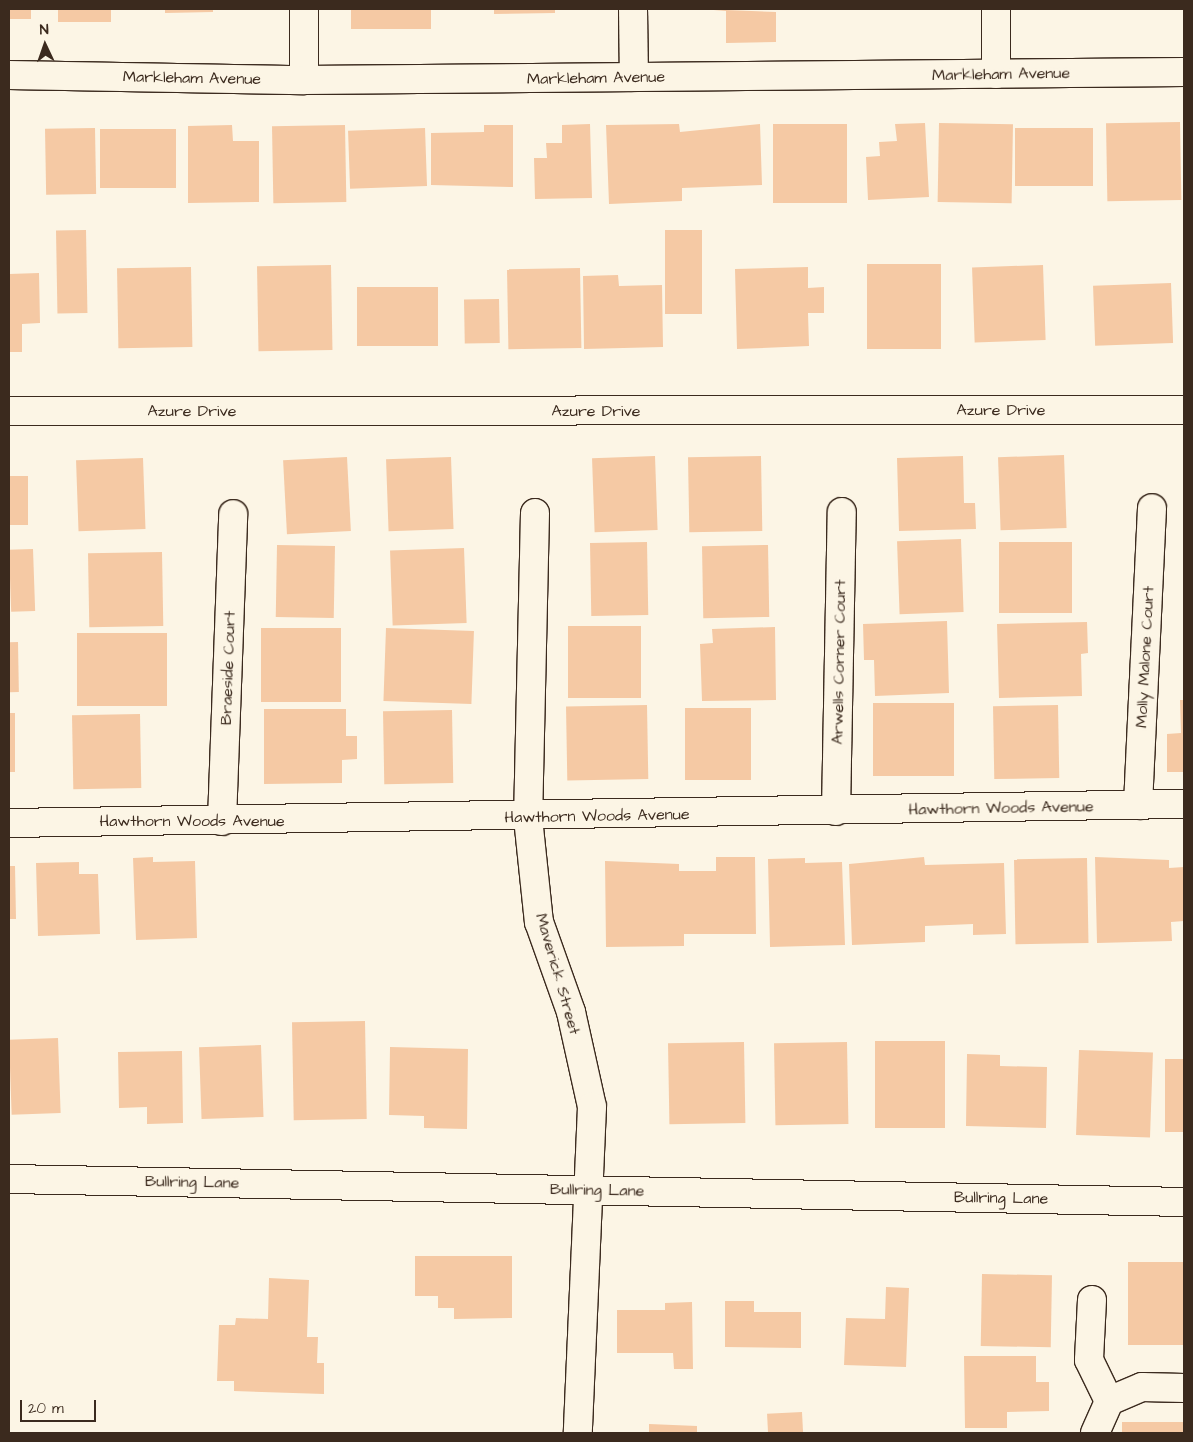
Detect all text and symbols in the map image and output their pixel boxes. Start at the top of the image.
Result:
north arrow [20,20,70,70]
text: N [39,20,49,40]
street label: Markleham Avenue [932,63,1070,85]
street label: Markleham Avenue [123,67,261,89]
street label: Markleham Avenue [527,67,665,89]
street label: Azure Drive [957,400,1045,420]
street label: Azure Drive [148,401,236,421]
street label: Azure Drive [552,401,640,421]
street label: Arwells Corner Court [828,579,850,745]
street label: Molly Malone Court [1132,586,1158,728]
street label: Braeside Court [216,610,240,726]
street label: Hawthorn Woods Avenue [908,797,1094,819]
street label: Hawthorn Woods Avenue [504,805,690,827]
street label: Hawthorn Woods Avenue [99,811,285,831]
street label: Maverick Street [532,911,584,1037]
street label: Bullring Lane [145,1172,239,1192]
street label: Bullring Lane [550,1180,644,1200]
street label: Bullring Lane [954,1188,1048,1208]
scale bar [22,1390,99,1422]
text: 20 m [28,1398,64,1419]

